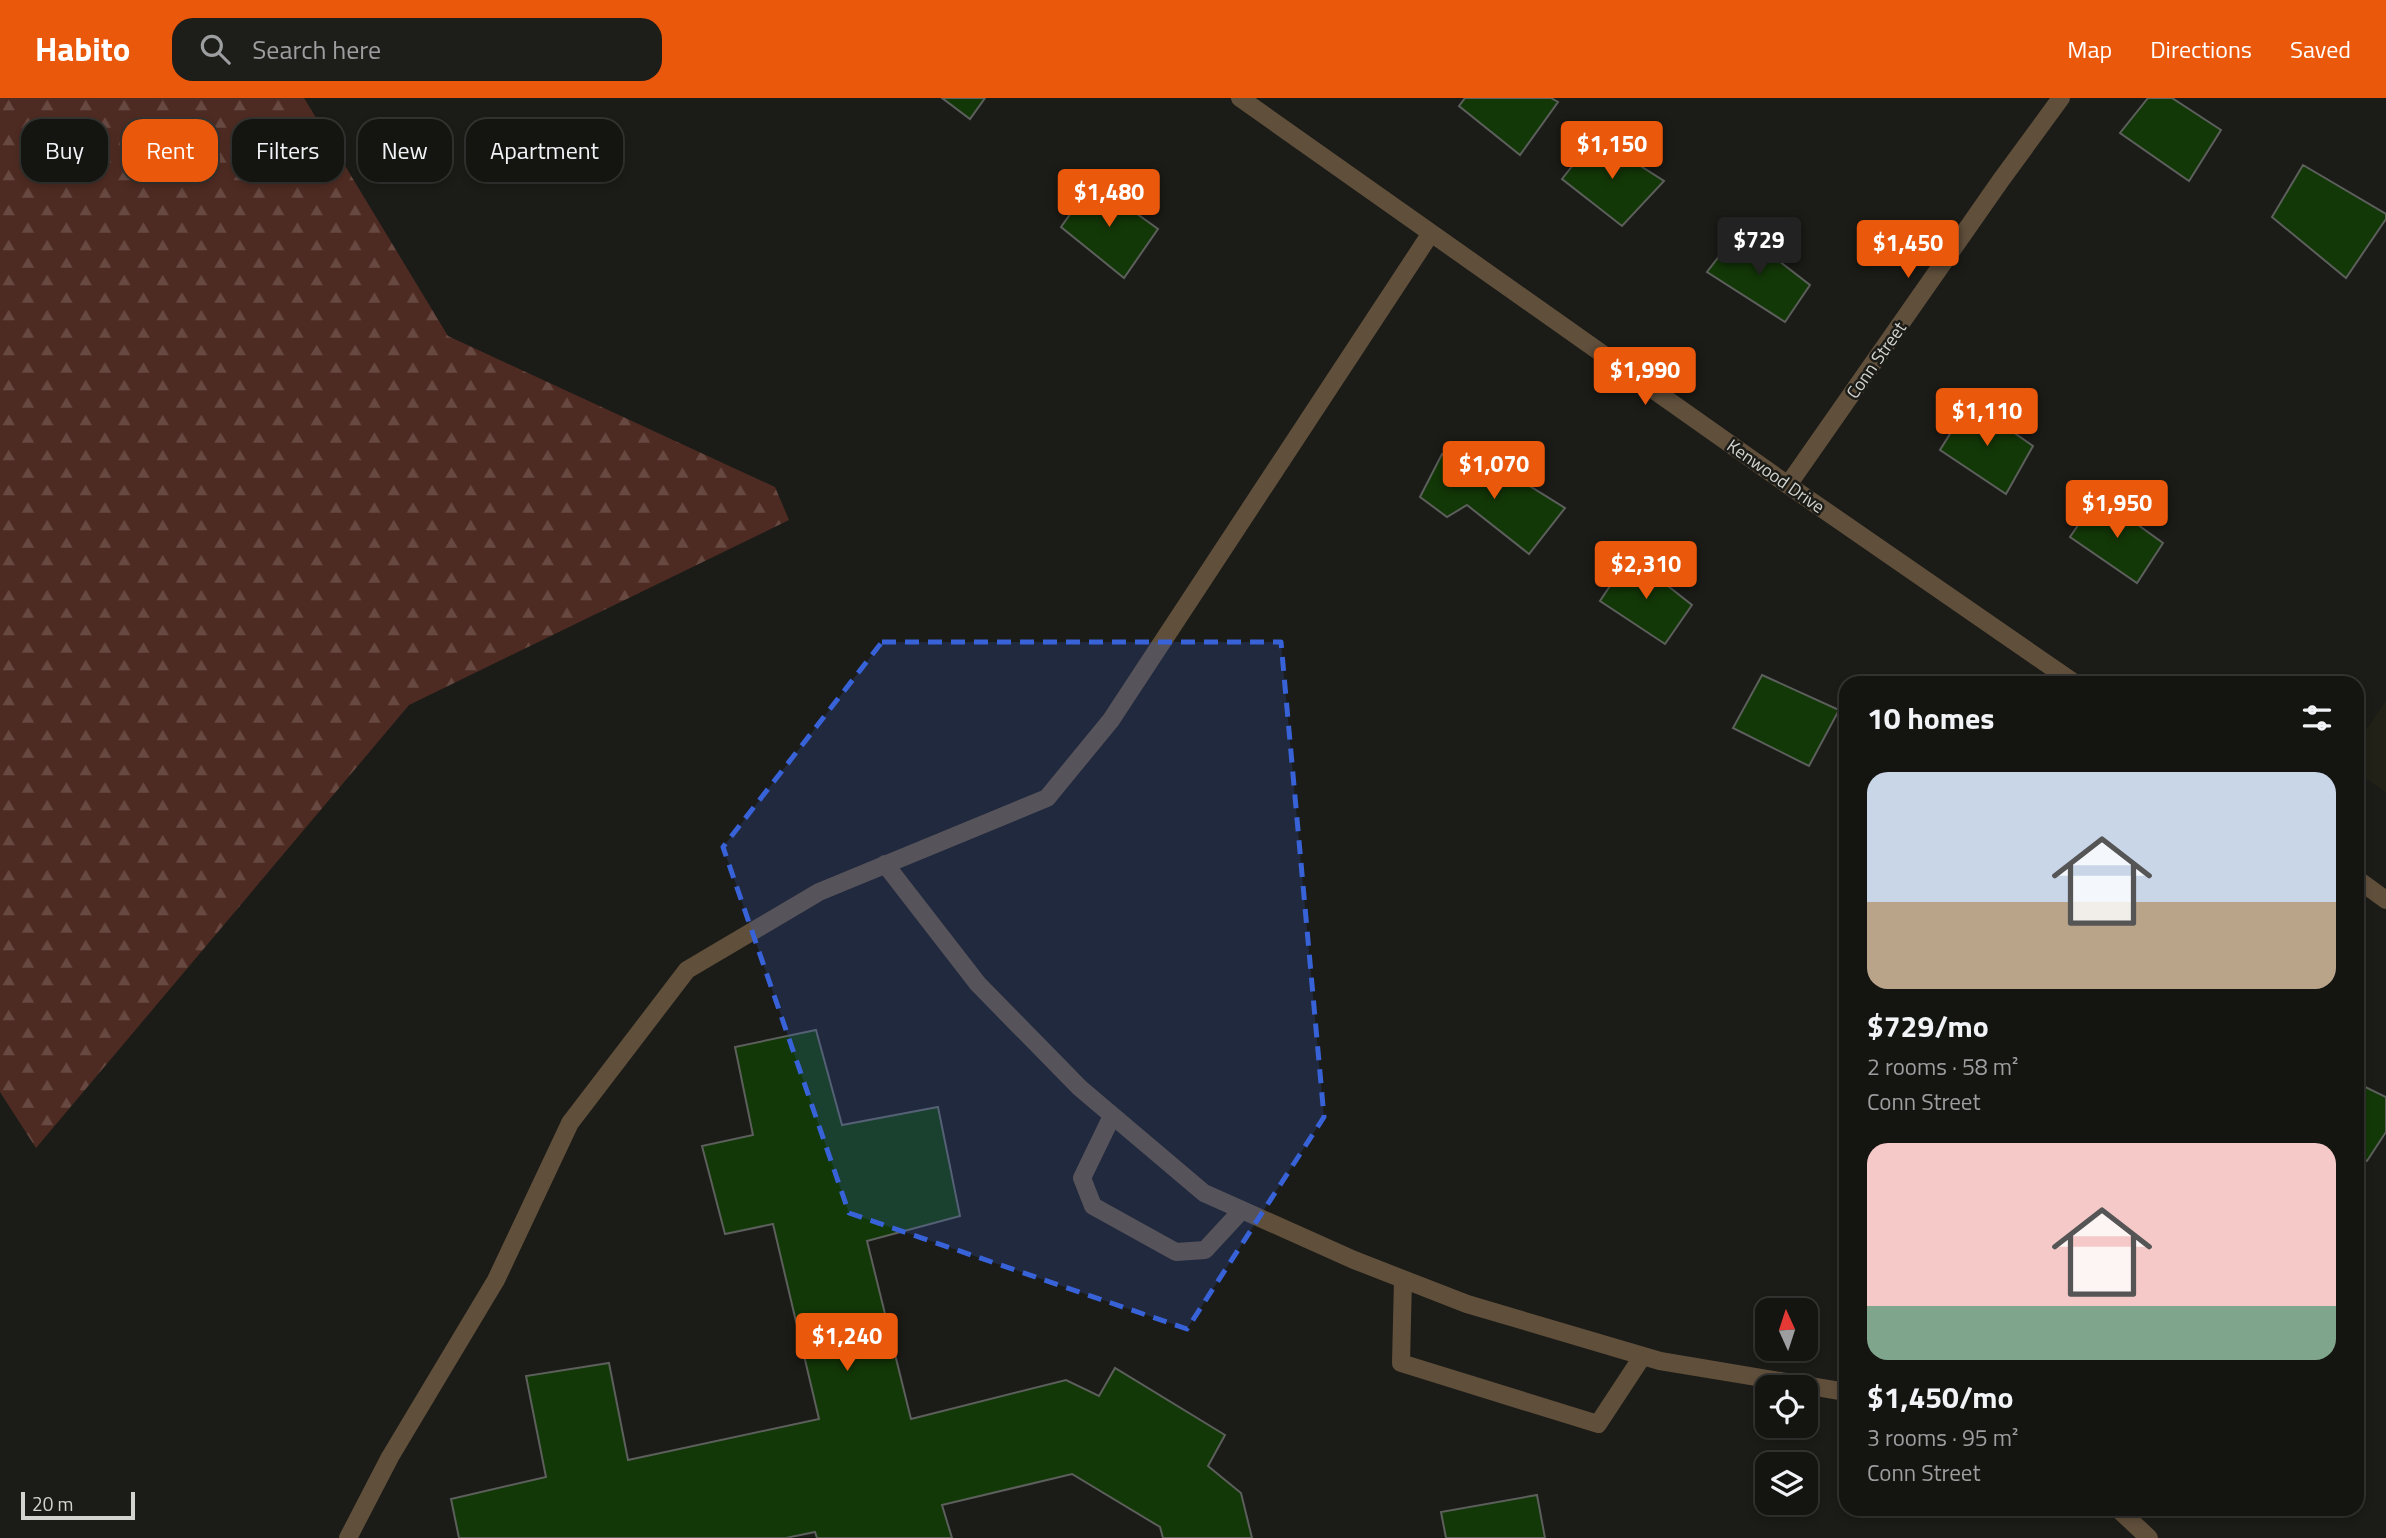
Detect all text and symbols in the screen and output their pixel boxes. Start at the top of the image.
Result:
search box [172,18,662,81]
text: Habito [35,24,130,74]
icon: search [196,30,234,68]
text: Search here [252,30,381,69]
text: Map [2067,31,2112,67]
text: Directions [2150,31,2252,67]
text: Saved [2290,31,2351,67]
chip: Buy [21,119,108,182]
chip: Rent [122,119,218,182]
chip: Filters [232,119,344,182]
chip: New [358,119,452,182]
chip: Apartment [466,119,623,182]
pin: $1,150 [1555,122,1669,181]
text: $1,150 [1577,126,1647,161]
pin: $1,480 [1052,170,1166,229]
text: $1,480 [1074,174,1144,209]
pin: $729 [1718,218,1800,277]
pin: $1,450 [1851,220,1965,280]
text: $729 [1733,222,1785,257]
text: $1,450 [1873,225,1943,260]
street label: Conn Street [1839,315,1913,404]
pin: $1,990 [1588,348,1702,407]
text: $1,990 [1610,352,1680,387]
pin: $1,110 [1930,388,2044,448]
text: $1,110 [1952,393,2022,428]
street label: Kenwood Drive [1722,432,1830,520]
pin: $1,070 [1437,442,1551,501]
text: $1,070 [1459,446,1529,481]
pin: $1,950 [2060,480,2174,540]
text: $1,950 [2082,485,2152,520]
pin: $2,310 [1589,542,1703,601]
text: $2,310 [1611,546,1681,581]
text: 10 homes [1867,695,1994,741]
icon: filters [2298,699,2336,737]
icon: home [2039,818,2165,944]
text: $729/mo [1867,1003,1989,1049]
text: 2 rooms · 58 m² [1867,1049,2018,1084]
text: Conn Street [1867,1084,1980,1119]
icon: home [2039,1189,2165,1315]
north arrow [1755,1298,1818,1362]
map controls [1755,1298,1818,1515]
pin: $1,240 [790,1314,904,1373]
text: $1,240 [812,1318,882,1353]
text: $1,450/mo [1867,1374,2013,1420]
button: locate [1755,1375,1818,1438]
text: 3 rooms · 95 m² [1867,1420,2018,1455]
button: layers [1755,1452,1818,1515]
text: Conn Street [1867,1455,1980,1490]
scale bar [21,1489,135,1521]
text: 20 m [32,1489,73,1518]

